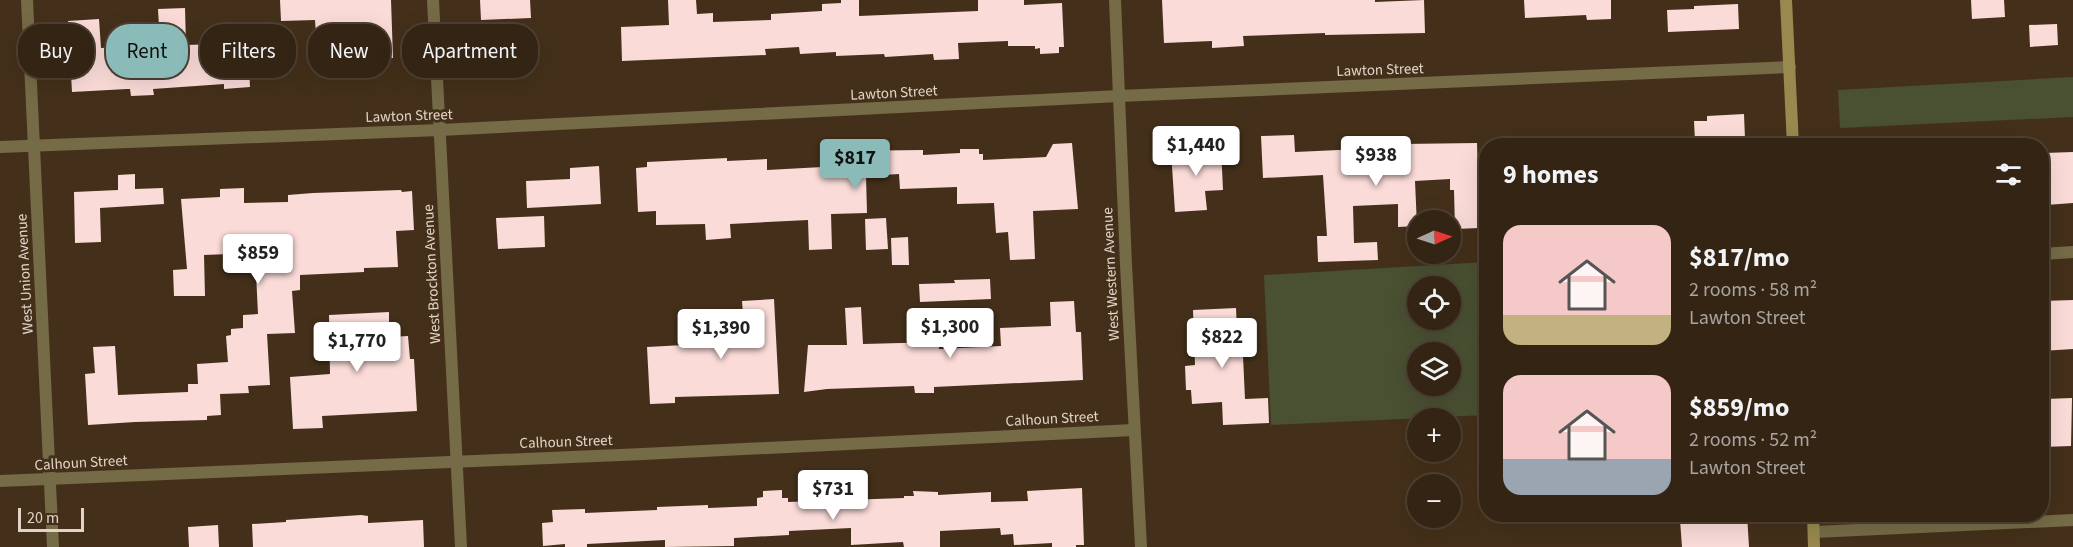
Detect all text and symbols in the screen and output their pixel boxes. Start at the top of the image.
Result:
chip: Buy [18,24,94,78]
chip: Rent [106,24,188,78]
chip: Filters [200,24,296,78]
chip: New [308,24,390,78]
chip: Apartment [402,24,538,78]
street label: Lawton Street [1336,58,1424,82]
street label: Lawton Street [850,80,938,106]
street label: Lawton Street [365,104,453,128]
pin: $1,440 [1147,126,1245,177]
text: $1,440 [1167,131,1225,159]
pin: $938 [1340,136,1412,187]
pin: $817 [819,139,891,190]
text: $938 [1355,141,1397,169]
text: $817 [834,144,876,172]
text: 9 homes [1503,156,1598,193]
icon: filters [1992,158,2025,191]
street label: West Brockton Avenue [418,204,446,344]
street label: West Western Avenue [1097,207,1125,341]
north arrow [1407,210,1461,264]
map controls [1407,210,1461,528]
street label: West Union Avenue [11,213,39,335]
pin: $859 [222,234,294,285]
text: $859 [237,239,279,267]
text: $817/mo [1689,239,1789,276]
icon: home [1551,249,1623,321]
button: locate [1407,276,1461,330]
text: 2 rooms · 58 m² [1689,276,1817,304]
text: Lawton Street [1689,304,1806,332]
pin: $1,300 [901,308,999,359]
pin: $1,390 [672,309,770,360]
text: $1,300 [921,313,979,341]
text: $1,390 [692,314,750,342]
pin: $822 [1186,318,1258,369]
pin: $1,770 [308,322,406,373]
text: $822 [1201,323,1243,351]
text: $1,770 [328,327,386,355]
button: layers [1407,342,1461,396]
text: $859/mo [1689,389,1789,426]
icon: home [1551,399,1623,471]
street label: Calhoun Street [1005,406,1099,432]
button: + [1407,408,1461,462]
text: 2 rooms · 52 m² [1689,426,1817,454]
street label: Calhoun Street [519,430,613,454]
street label: Calhoun Street [34,450,128,476]
text: Lawton Street [1689,454,1806,482]
pin: $731 [797,470,869,521]
button: − [1407,474,1461,528]
text: $731 [812,475,854,503]
scale bar [18,505,84,532]
text: 20 m [27,507,59,529]

